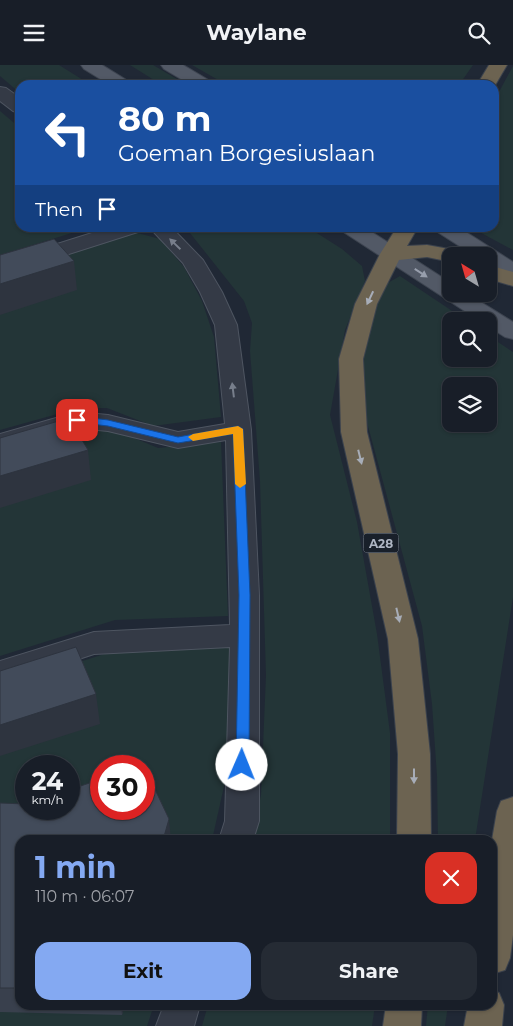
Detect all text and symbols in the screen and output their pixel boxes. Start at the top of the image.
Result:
icon: menu [20,19,48,47]
text: Waylane [206,19,307,46]
icon: search [465,19,493,47]
text: 80 m [118,97,212,140]
icon: left [35,100,100,165]
text: Goeman Borgesiuslaan [118,140,375,167]
icon: arrive [93,195,121,223]
text: Then [35,198,83,221]
one-way arrow [170,238,182,250]
north arrow [442,247,498,303]
map controls [442,247,497,432]
one-way arrow [415,269,428,278]
one-way arrow [365,291,373,305]
button: search [442,312,497,367]
button: layers [442,377,497,432]
one-way arrow [229,382,237,398]
pin [56,399,98,441]
icon: arrive [63,406,91,434]
one-way arrow [356,449,364,464]
road number: A28 [364,533,398,553]
one-way arrow [394,607,402,622]
position arrow [215,738,267,790]
speed limit sign: 30 [90,755,155,820]
text: 24 [32,766,63,796]
one-way arrow [410,768,418,784]
text: km/h [31,792,64,807]
text: 1 min [35,849,116,886]
button: close [425,852,477,904]
text: 110 m · 06:07 [35,887,134,906]
button: Exit [35,942,251,1000]
button: Share [261,942,477,1000]

